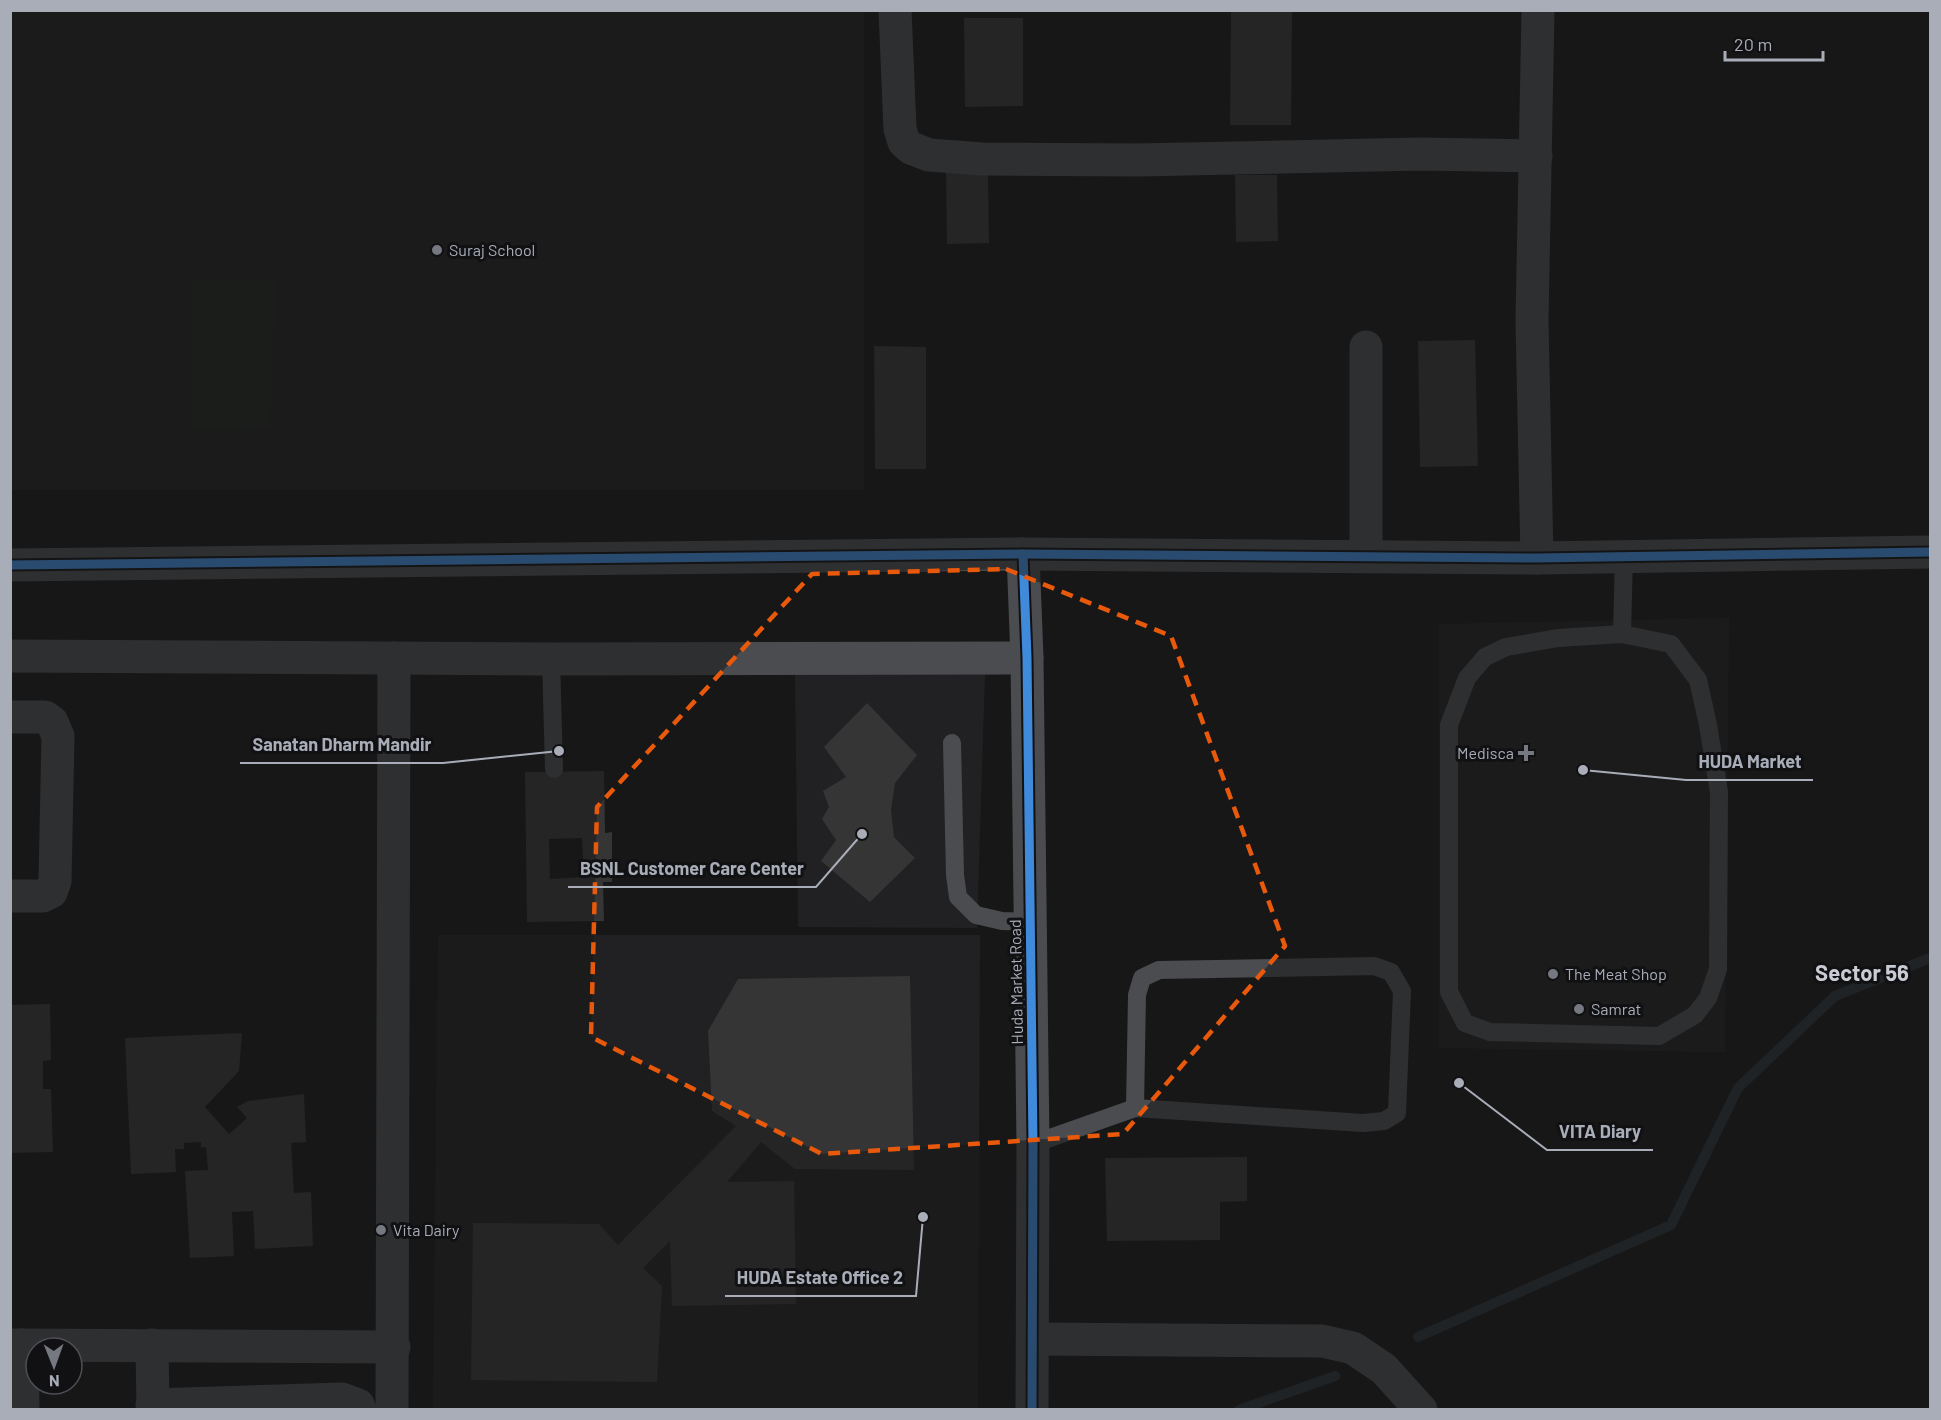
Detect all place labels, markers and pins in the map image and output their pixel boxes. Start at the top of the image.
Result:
place label: Suraj School [449,240,535,259]
marker: Suraj School [430,243,444,257]
callout: Sanatan Dharm Mandir [240,727,443,763]
place label: Medisca [1457,743,1514,762]
callout: HUDA Market [1686,744,1813,780]
marker: Medisca [1519,746,1533,760]
callout: BSNL Customer Care Center [568,851,816,887]
place label: The Meat Shop [1565,964,1667,983]
marker: The Meat Shop [1546,967,1560,981]
place label: Samrat [1591,999,1641,1018]
marker: Samrat [1572,1002,1586,1016]
callout: VITA Diary [1547,1114,1653,1150]
place label: Vita Dairy [393,1220,460,1239]
marker: Vita Dairy [374,1223,388,1237]
callout: HUDA Estate Office 2 [725,1260,916,1296]

